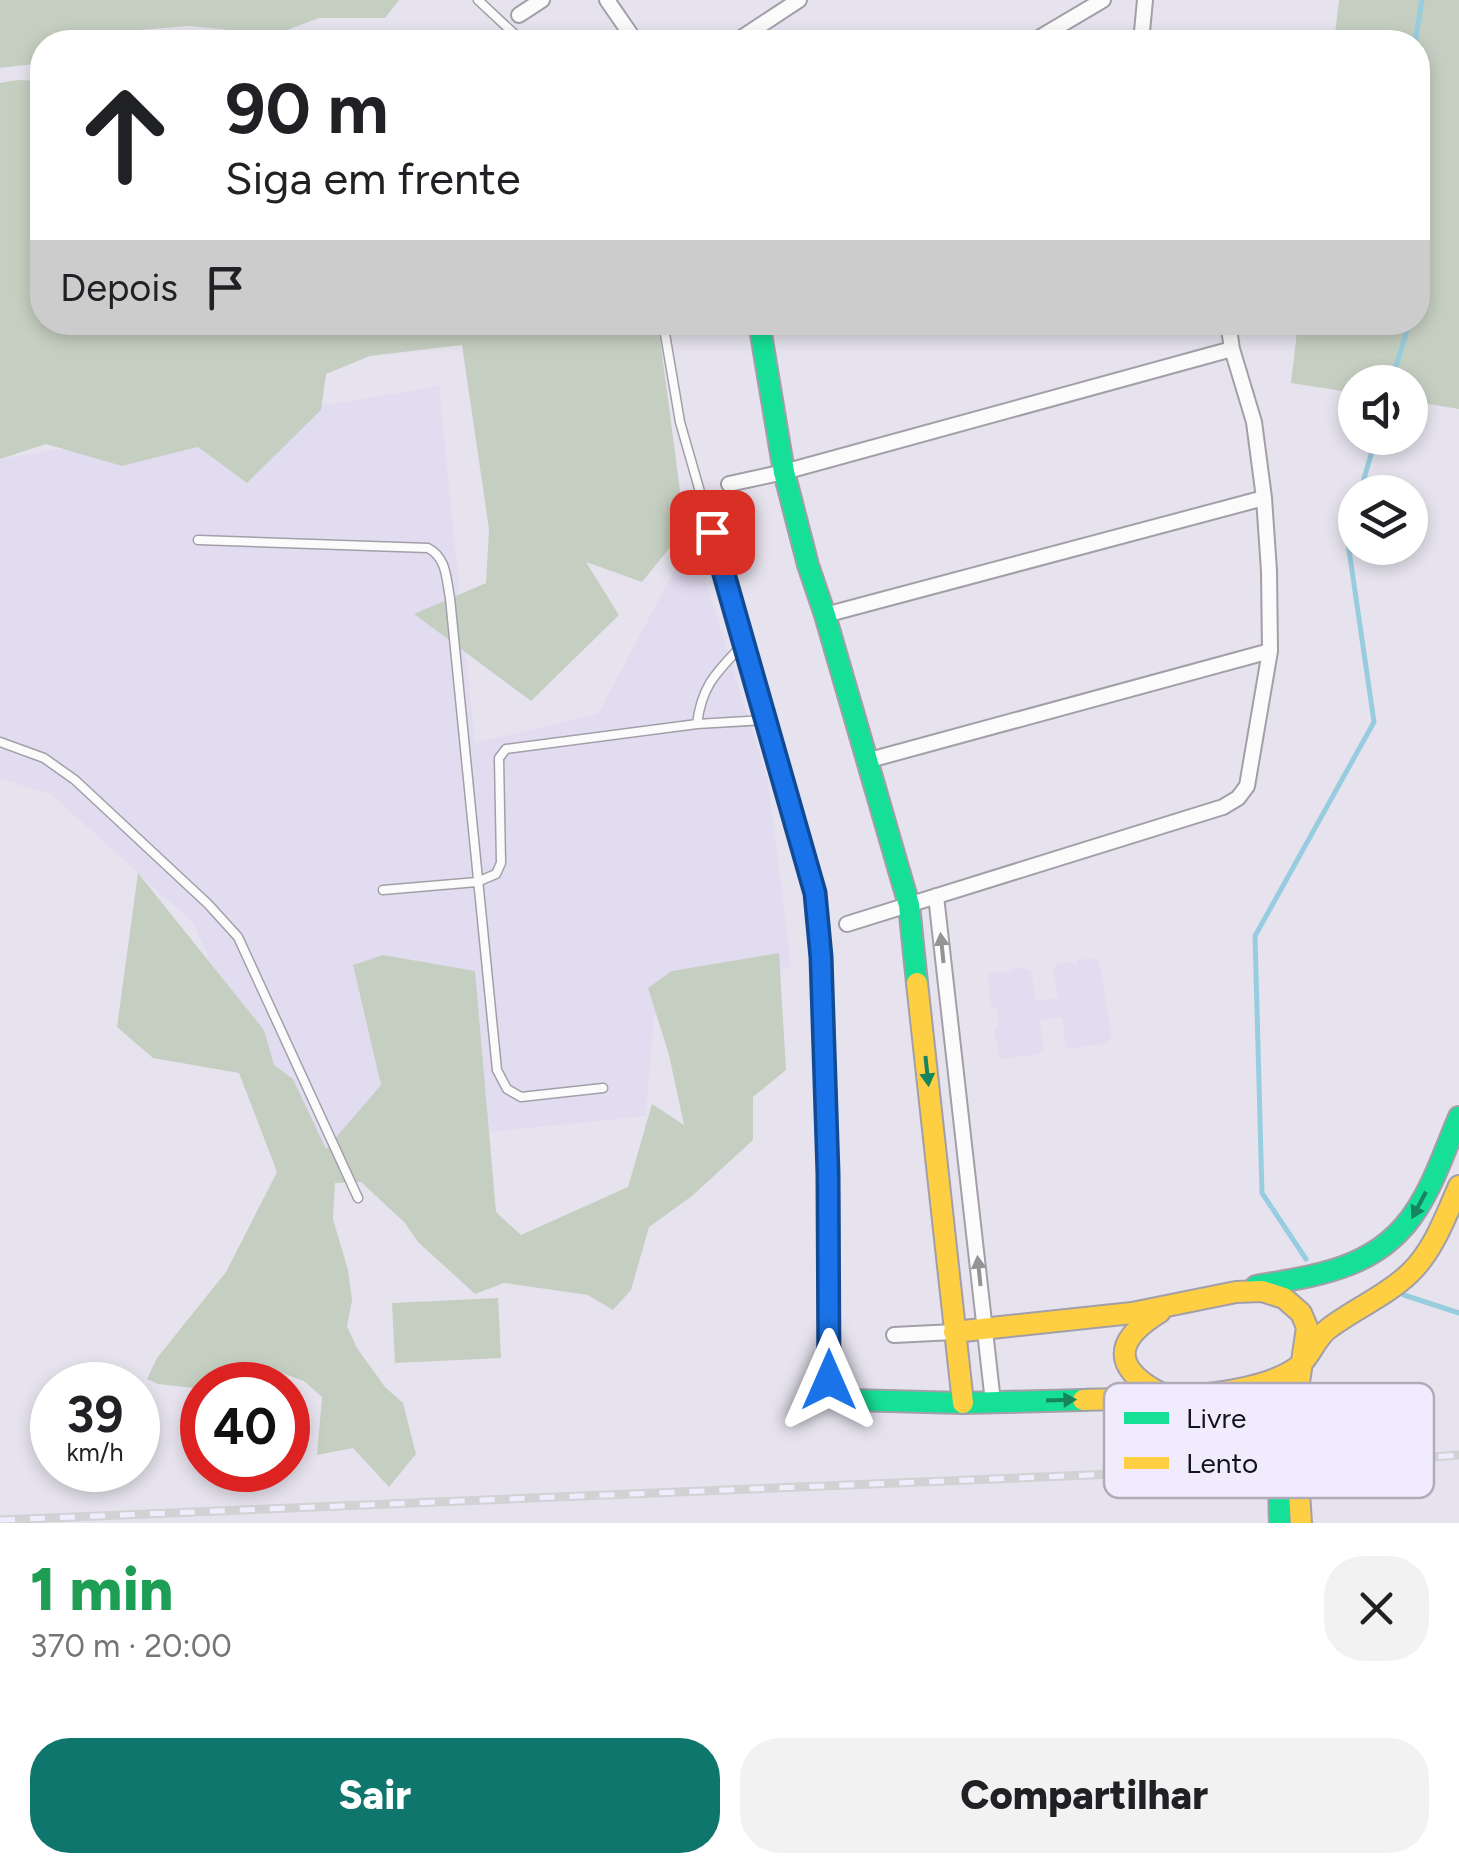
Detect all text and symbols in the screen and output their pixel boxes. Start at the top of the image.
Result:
text: 90 m [225,66,389,151]
icon: ahead [60,70,190,200]
text: Siga em frente [225,151,521,205]
icon: arrive [198,260,253,315]
text: Depois [60,265,178,311]
map controls [1338,365,1428,565]
button: sound [1338,365,1428,455]
button: layers [1338,475,1428,565]
pin [670,490,755,575]
icon: arrive [685,505,740,560]
one-way arrow [934,931,950,963]
one-way arrow [919,1056,935,1088]
one-way arrow [1410,1191,1428,1219]
one-way arrow [971,1254,987,1286]
position arrow [777,1328,881,1432]
speed limit sign: 40 [180,1362,310,1492]
legend [1104,1383,1434,1498]
text: 39 [67,1384,123,1445]
one-way arrow [1045,1391,1077,1407]
text: Livre [1186,1401,1246,1435]
text: km/h [66,1437,124,1467]
text: Lento [1186,1446,1258,1480]
text: 1 min [30,1553,173,1625]
button: close [1324,1556,1429,1661]
text: 370 m · 20:00 [30,1627,232,1665]
button: Sair [30,1738,720,1853]
button: Compartilhar [740,1738,1429,1853]

